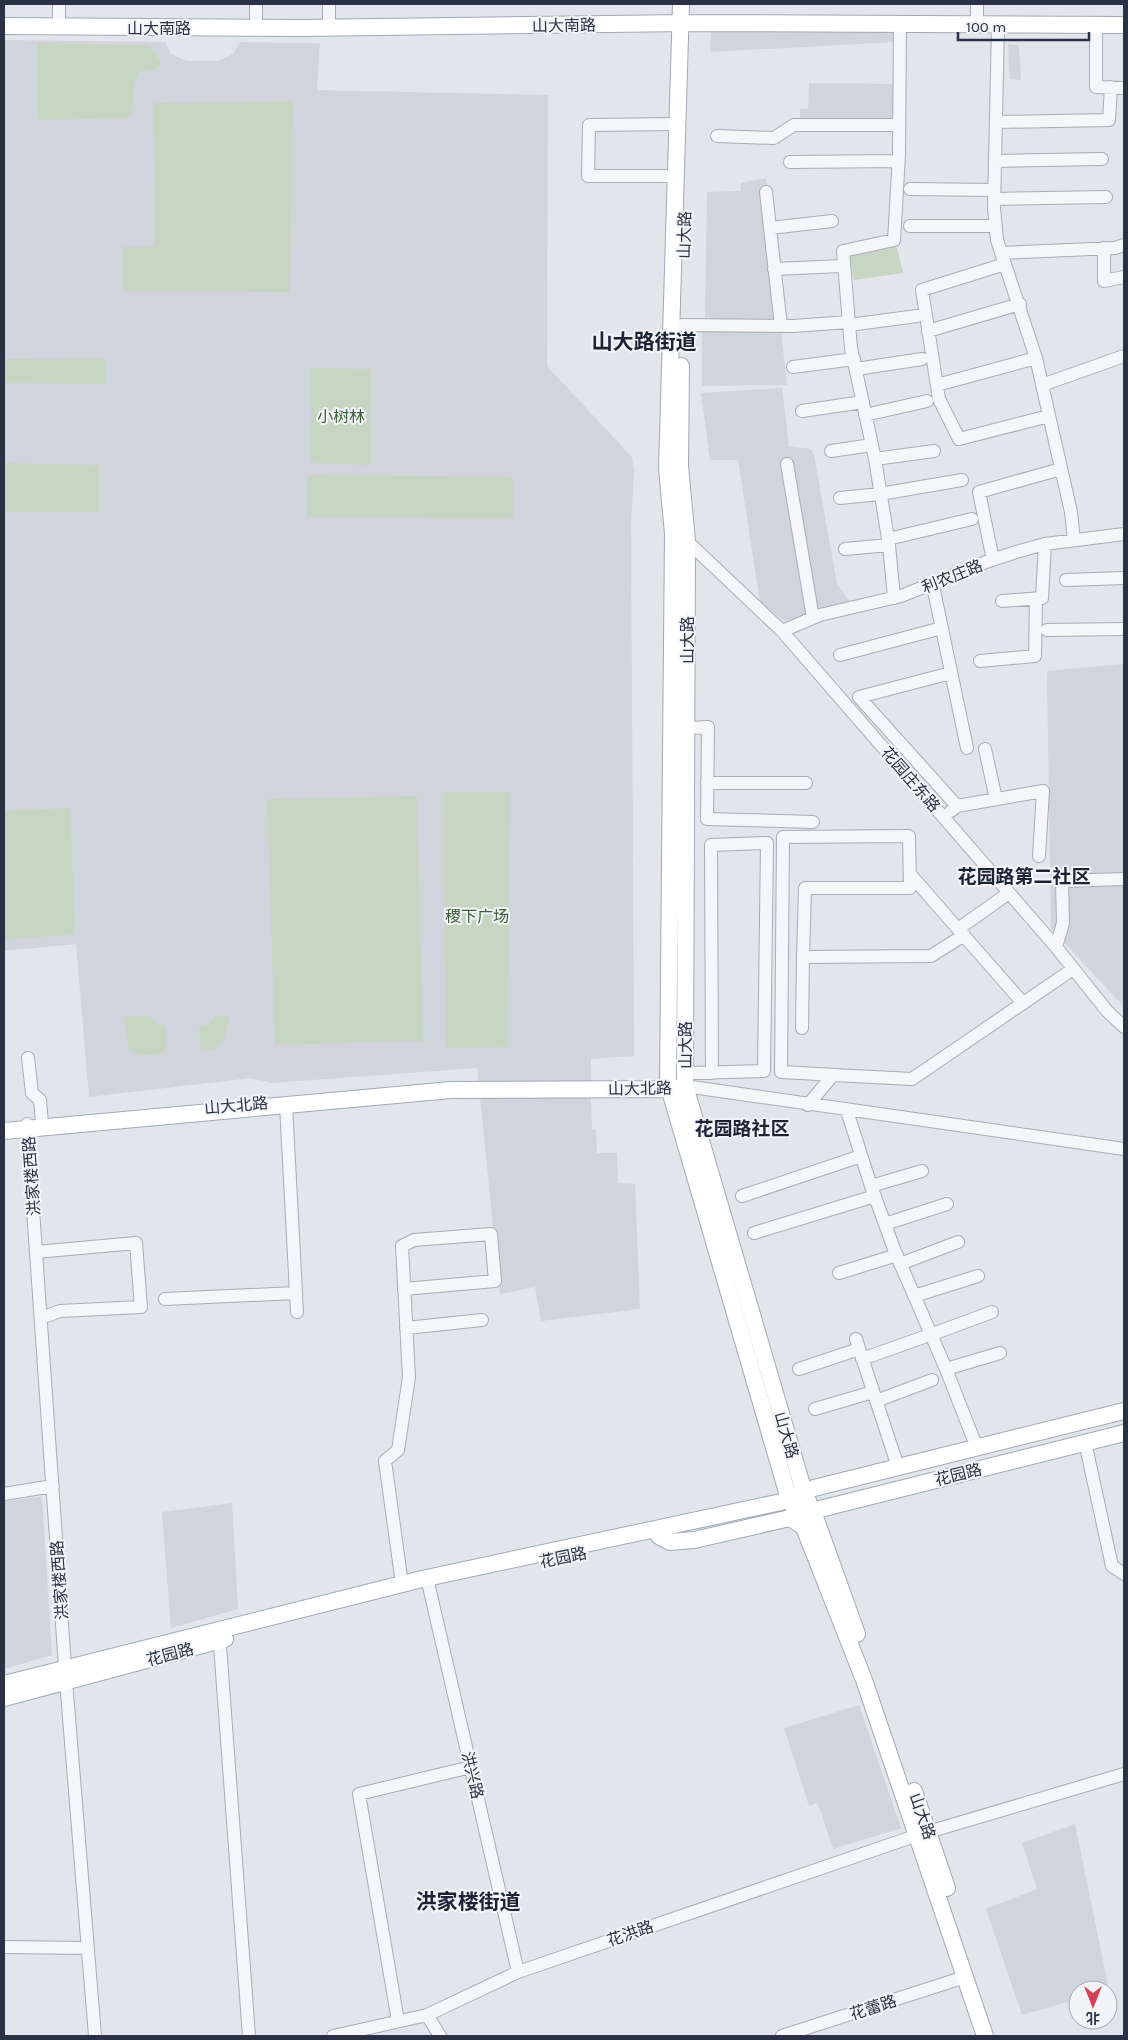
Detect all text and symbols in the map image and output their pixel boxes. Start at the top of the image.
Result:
scale bar [958,10,1089,42]
street label: 山大南路 [532,15,596,36]
text: 100 m [966,18,1006,36]
street label: 山大南路 [127,19,191,38]
street label: 山大路 [675,211,694,259]
district label: 山大路街道 [592,330,697,354]
park label: 小树林 [317,407,365,426]
street label: 利农庄路 [919,556,985,597]
street label: 山大路 [678,616,697,664]
street label: 花园庄东路 [877,743,944,816]
district label: 花园路第二社区 [957,866,1091,888]
park label: 稷下广场 [445,907,509,926]
street label: 山大路 [676,1021,695,1069]
street label: 山大北路 [608,1078,672,1099]
street label: 山大北路 [203,1093,269,1118]
district label: 花园路社区 [694,1118,790,1140]
street label: 洪家楼西路 [19,1135,44,1217]
street label: 山大路 [771,1409,802,1461]
street label: 花园路 [933,1459,984,1490]
street label: 洪家楼西路 [47,1539,72,1621]
street label: 花园路 [538,1543,589,1572]
street label: 花园路 [144,1639,196,1670]
street label: 洪兴路 [458,1750,487,1801]
street label: 山大路 [906,1790,939,1842]
district label: 洪家楼街道 [416,1890,521,1914]
street label: 花洪路 [604,1917,656,1950]
north arrow [1068,1980,1118,2030]
street label: 花蕾路 [847,1991,899,2024]
text: 北 [1086,2009,1100,2026]

